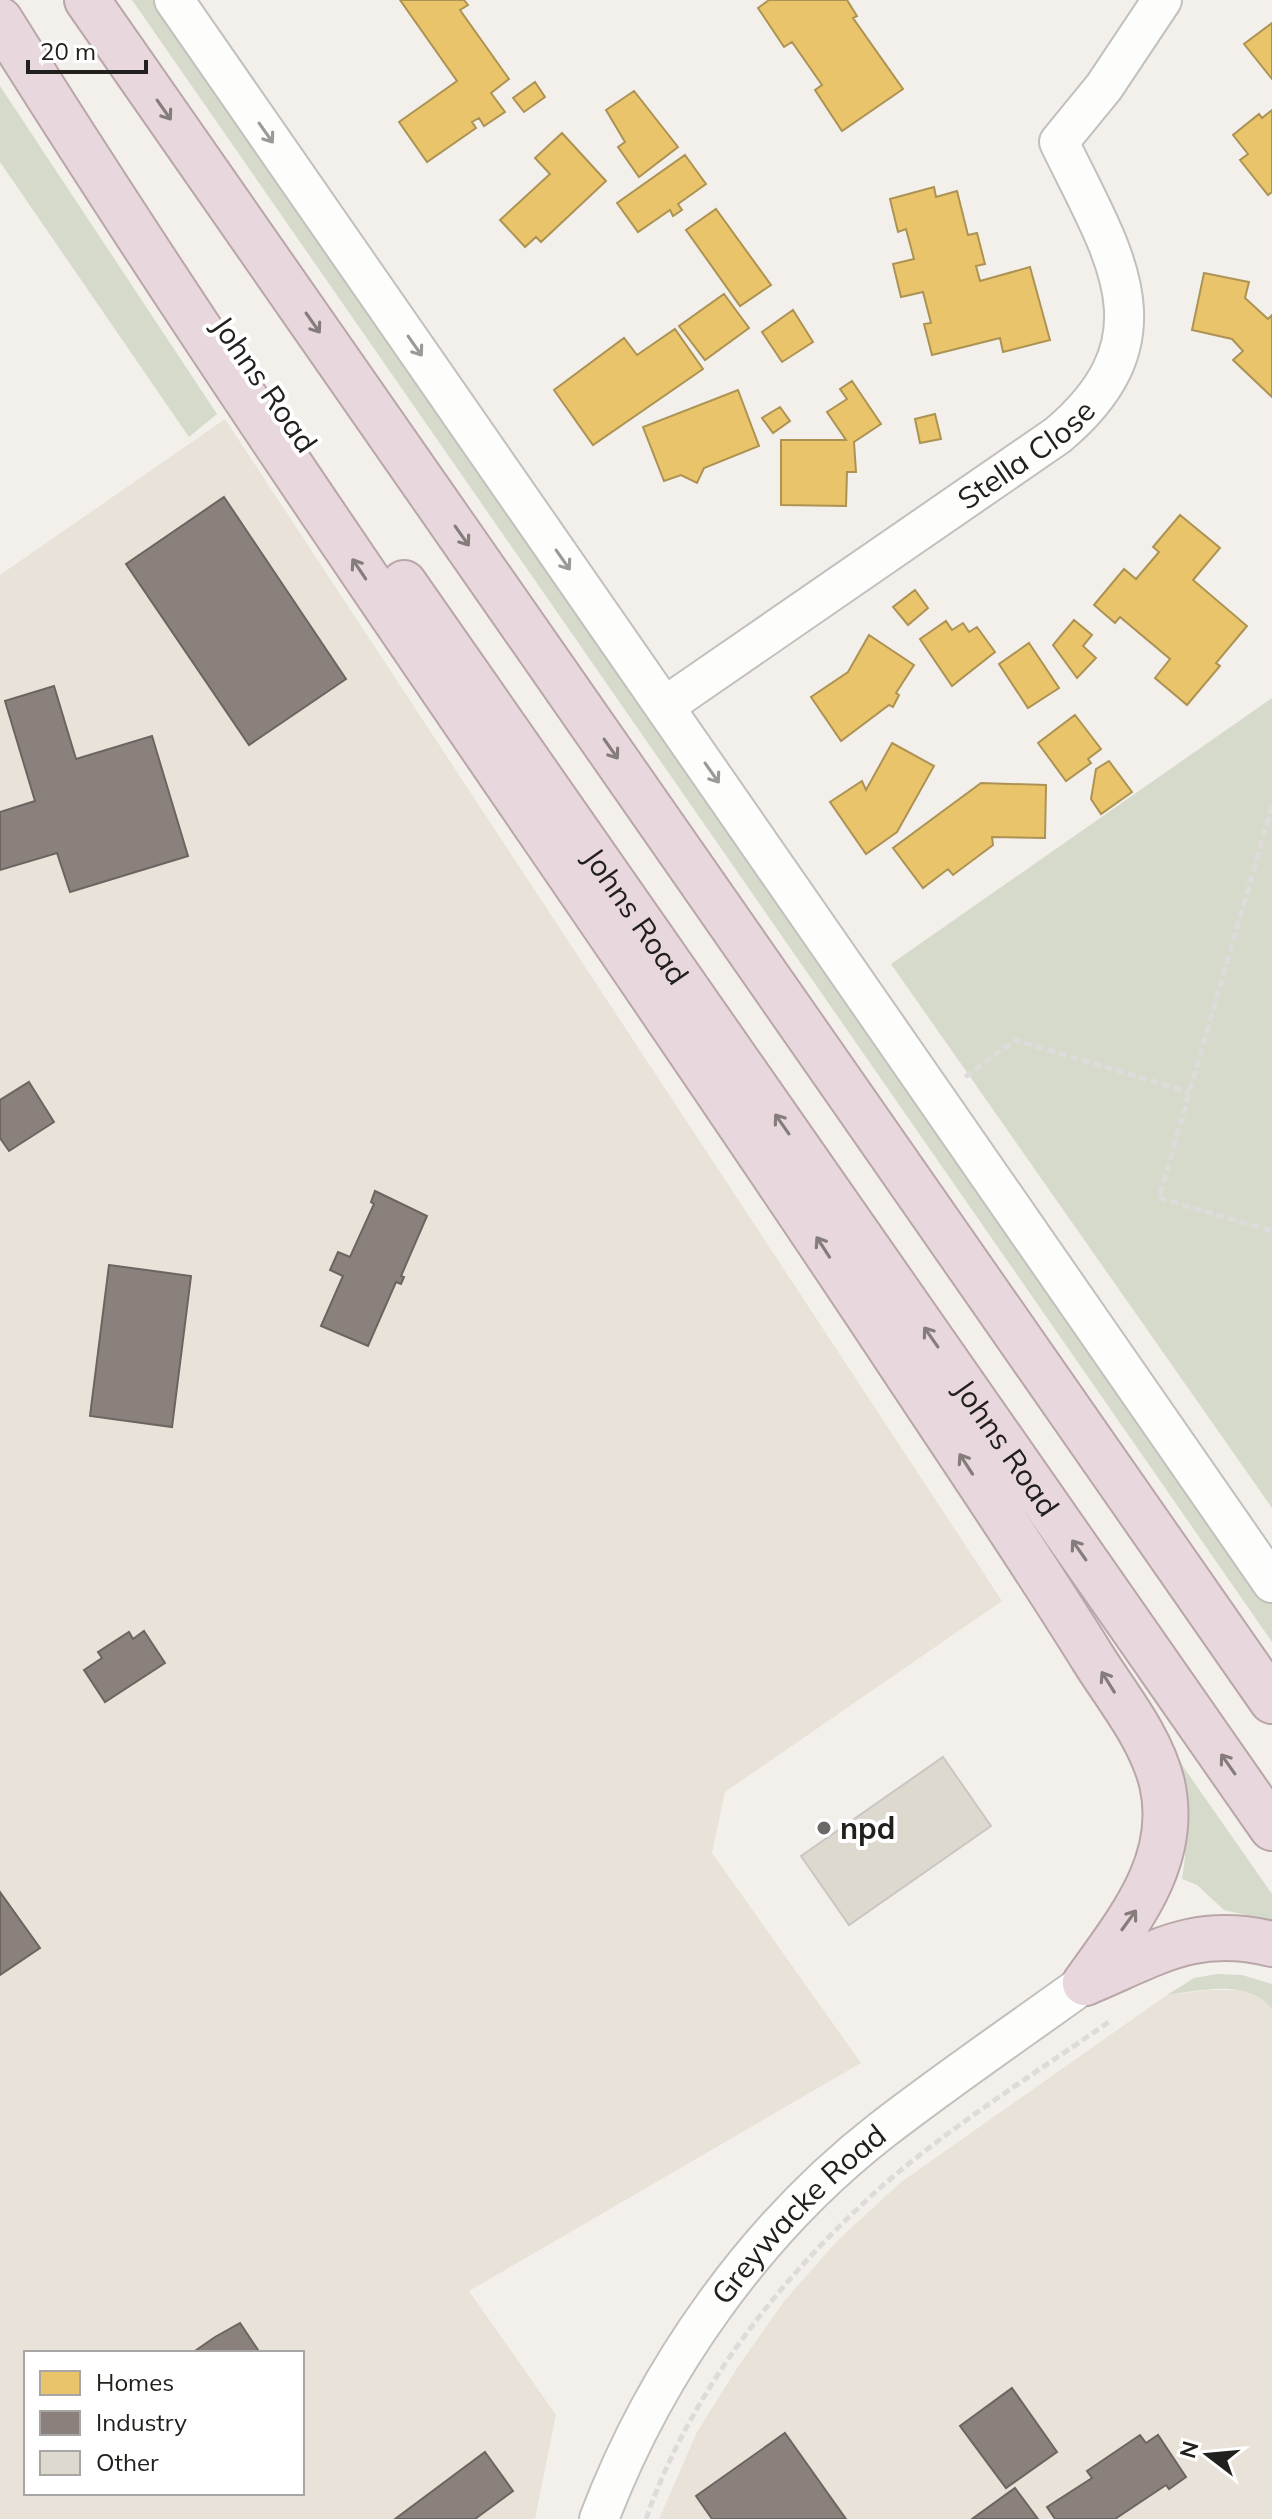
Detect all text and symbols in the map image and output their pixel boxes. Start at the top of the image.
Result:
scale bar [28,24,146,74]
text: 20 m [40,36,96,66]
one-way arrow [156,98,172,120]
one-way arrow [258,122,274,144]
street label: Johns Road [204,308,326,460]
one-way arrow [305,311,321,333]
one-way arrow [407,335,423,357]
street label: Stella Close [950,392,1103,518]
one-way arrow [454,524,470,546]
one-way arrow [555,548,571,570]
one-way arrow [351,558,367,581]
one-way arrow [603,738,619,760]
one-way arrow [704,762,720,784]
street label: Johns Road [575,840,697,992]
one-way arrow [774,1114,790,1136]
one-way arrow [815,1236,831,1259]
one-way arrow [923,1327,939,1349]
street label: Johns Road [946,1372,1068,1523]
one-way arrow [958,1453,974,1476]
one-way arrow [1071,1540,1087,1562]
one-way arrow [1100,1671,1116,1694]
one-way arrow [1220,1753,1236,1775]
place label: npd [840,1809,895,1847]
marker: npd [815,1819,833,1837]
one-way arrow [1121,1909,1138,1931]
street label: Greywacke Road [703,2115,893,2312]
legend [24,2351,304,2495]
text: Homes [96,2367,174,2397]
text: Industry [96,2407,187,2437]
north arrow [1168,2415,1248,2495]
text: N [1173,2438,1205,2461]
text: Other [96,2447,159,2477]

